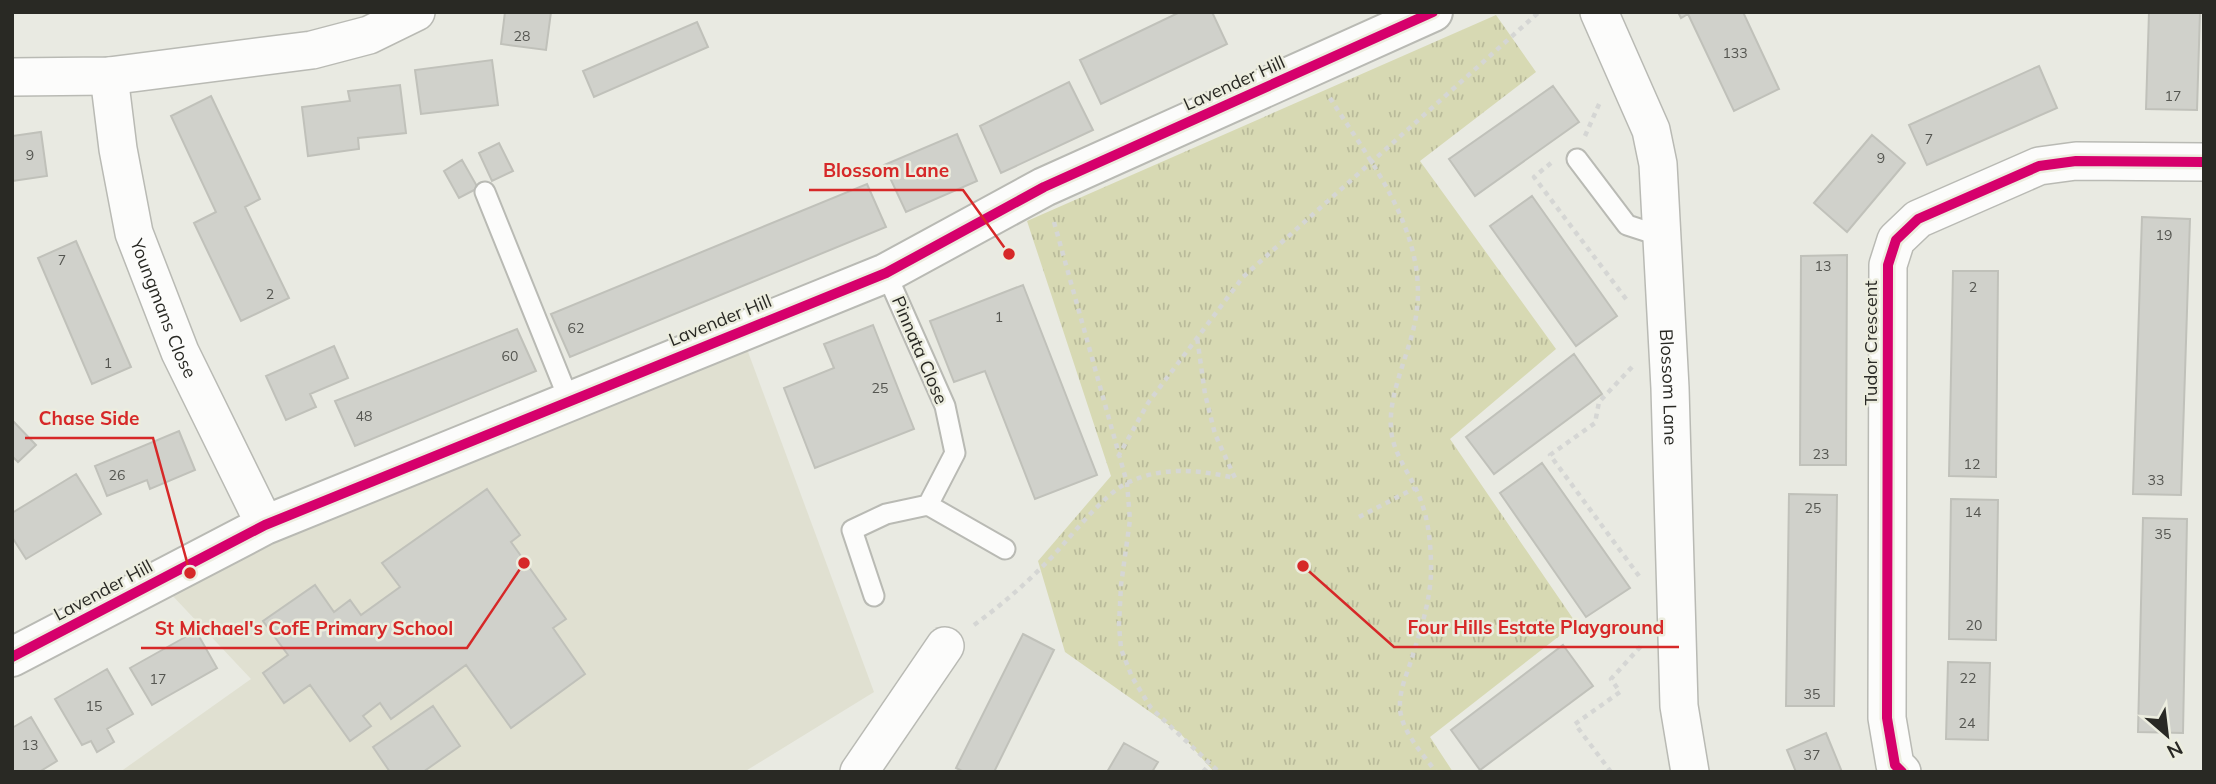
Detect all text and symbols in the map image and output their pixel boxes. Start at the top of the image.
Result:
house number: 28 [514,27,530,45]
house number: 133 [1722,44,1748,62]
street label: Lavender Hill [1180,50,1288,116]
house number: 17 [2165,87,2181,105]
house number: 7 [1925,130,1933,148]
house number: 9 [26,146,34,164]
house number: 9 [1877,149,1885,167]
callout: Blossom Lane [809,150,963,190]
text: Blossom Lane [823,158,949,182]
house number: 19 [2156,226,2172,244]
street label: Youngmans Close [125,234,202,382]
house number: 7 [58,251,66,269]
house number: 13 [1815,257,1831,275]
house number: 2 [1969,278,1977,296]
street label: Tudor Crescent [1859,280,1882,406]
house number: 2 [266,285,274,303]
street label: Lavender Hill [665,289,775,351]
street label: Pinnata Close [887,292,953,408]
house number: 1 [995,308,1003,326]
house number: 62 [568,319,584,337]
street label: Blossom Lane [1655,328,1683,446]
house number: 60 [502,347,518,365]
house number: 1 [104,354,112,372]
house number: 25 [872,379,888,397]
callout: Chase Side [25,398,153,438]
text: Chase Side [39,406,139,430]
house number: 48 [356,407,372,425]
house number: 23 [1813,445,1829,463]
house number: 12 [1964,455,1980,473]
house number: 26 [109,466,125,484]
house number: 33 [2148,471,2164,489]
house number: 25 [1805,499,1821,517]
house number: 14 [1965,503,1982,521]
house number: 35 [2155,525,2171,543]
street label: Lavender Hill [50,554,156,626]
callout: Four Hills Estate Playground [1394,607,1679,647]
callout: St Michael's CofE Primary School [141,608,467,648]
text: Four Hills Estate Playground [1408,615,1664,639]
text: St Michael's CofE Primary School [155,616,453,640]
house number: 20 [1966,616,1982,634]
house number: 22 [1960,669,1976,687]
house number: 17 [150,670,166,688]
house number: 35 [1804,685,1820,703]
house number: 15 [86,697,102,715]
north arrow [2132,700,2202,770]
house number: 24 [1959,714,1976,732]
house number: 13 [22,736,38,754]
text: N [2163,736,2187,764]
house number: 37 [1804,746,1820,764]

